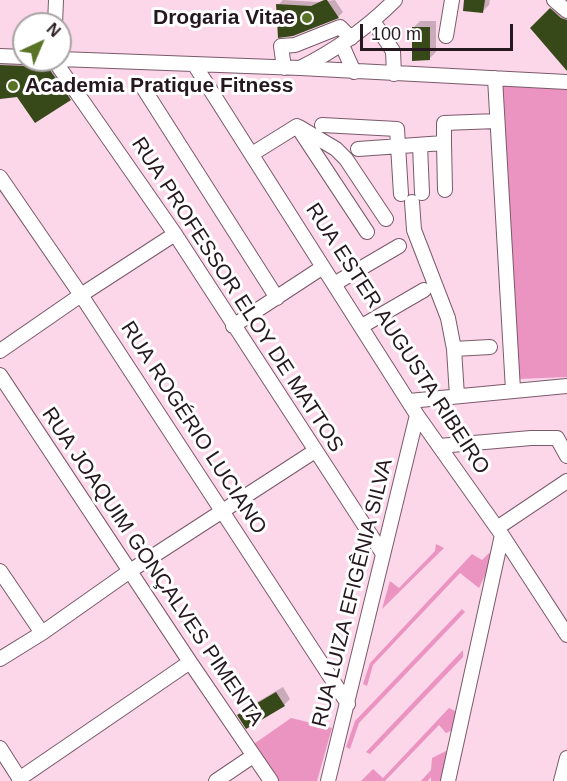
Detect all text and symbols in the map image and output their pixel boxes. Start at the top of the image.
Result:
place label: Drogaria Vitae [153,5,295,31]
marker: Drogaria Vitae [300,11,314,25]
north arrow [12,12,72,72]
scale bar [363,12,516,50]
text: N [43,20,64,40]
text: 100 m [371,24,421,44]
place label: Academia Pratique Fitness [25,73,293,99]
marker: Academia Pratique Fitness [6,79,20,93]
street label: RUA PROFESSOR ELOY DE MATTOS [126,133,348,457]
street label: RUA ESTER AUGUSTA RIBEIRO [300,199,494,479]
street label: RUA ROGÉRIO LUCIANO [115,317,271,539]
street label: RUA JOAQUIM GONÇALVES PIMENTA [36,403,268,731]
street label: RUA LUIZA EFIGÊNIA SILVA [307,456,399,730]

